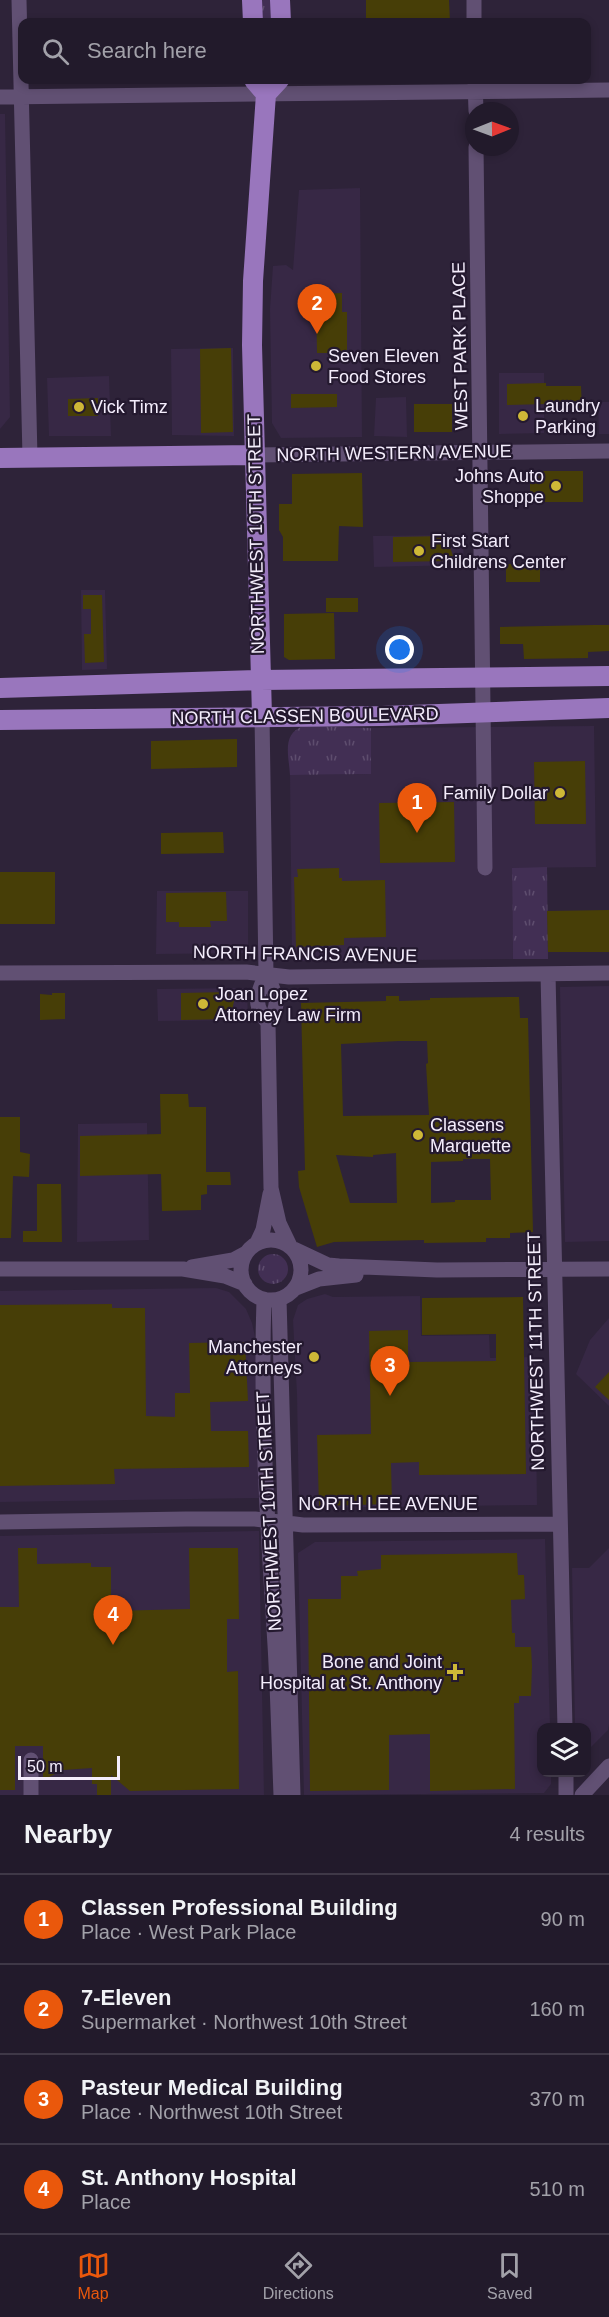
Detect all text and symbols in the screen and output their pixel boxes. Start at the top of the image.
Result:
search box [18,18,591,84]
icon: search [39,35,72,68]
text: Search here [87,38,207,63]
north arrow [465,102,519,156]
street label: WEST PARK PLACE [449,262,471,430]
pin: 2 [298,284,336,334]
place label: Seven Eleven Food Stores [328,346,439,387]
marker: Seven Eleven Food Stores [309,359,323,373]
place label: Laundry Parking [535,396,600,437]
place label: Vick Timz [91,397,168,417]
marker: Vick Timz [72,400,86,414]
marker: Laundry Parking [516,409,530,423]
street label: NORTHWEST 10TH STREET [244,414,268,654]
street label: NORTH WESTERN AVENUE [276,441,512,465]
place label: Johns Auto Shoppe [455,466,544,507]
marker: Johns Auto Shoppe [549,479,563,493]
place label: First Start Childrens Center [431,531,566,572]
marker: First Start Childrens Center [412,544,426,558]
your location [385,635,414,664]
street label: NORTH CLASSEN BOULEVARD [171,704,439,728]
place label: Family Dollar [443,783,548,803]
pin: 1 [398,784,436,833]
marker: Family Dollar [553,786,567,800]
street label: NORTH FRANCIS AVENUE [193,942,417,966]
place label: Joan Lopez Attorney Law Firm [215,984,361,1025]
marker: Joan Lopez Attorney Law Firm [196,997,210,1011]
place label: Classens Marquette [430,1115,511,1156]
marker: Classens Marquette [411,1128,425,1142]
street label: NORTHWEST 11TH STREET [524,1231,548,1471]
place label: Manchester Attorneys [208,1337,302,1378]
pin: 3 [370,1346,410,1396]
marker: Manchester Attorneys [307,1350,321,1364]
street label: NORTHWEST 10TH STREET [253,1390,285,1632]
street label: NORTH LEE AVENUE [298,1494,478,1514]
pin: 4 [94,1596,132,1645]
place label: Bone and Joint Hospital at St. Anthony [260,1652,442,1693]
marker: Bone and Joint Hospital at St. Anthony [446,1663,464,1681]
map controls [537,1723,591,1777]
button: layers [537,1723,591,1777]
scale bar [18,1753,120,1780]
text: 50 m [27,1758,63,1775]
text: Nearby [24,1819,112,1849]
text: 4 results [509,1823,585,1845]
text: Classen Professional Building [81,1895,398,1920]
text: 1 [38,1908,49,1930]
text: 90 m [541,1908,585,1930]
text: Place · West Park Place [81,1921,296,1943]
text: 7-Eleven [81,1985,172,2010]
text: 2 [38,1998,49,2020]
text: 160 m [529,1998,585,2020]
text: Supermarket · Northwest 10th Street [81,2011,407,2033]
text: Pasteur Medical Building [81,2075,343,2100]
text: 3 [38,2088,49,2110]
text: 370 m [529,2088,585,2110]
text: Place · Northwest 10th Street [81,2101,342,2123]
text: St. Anthony Hospital [81,2165,297,2190]
text: 4 [38,2178,49,2200]
text: 510 m [529,2178,585,2200]
text: Place [81,2191,131,2213]
tab: Map [77,2249,110,2303]
tab: Directions [263,2249,334,2303]
tab: Saved [487,2249,532,2303]

